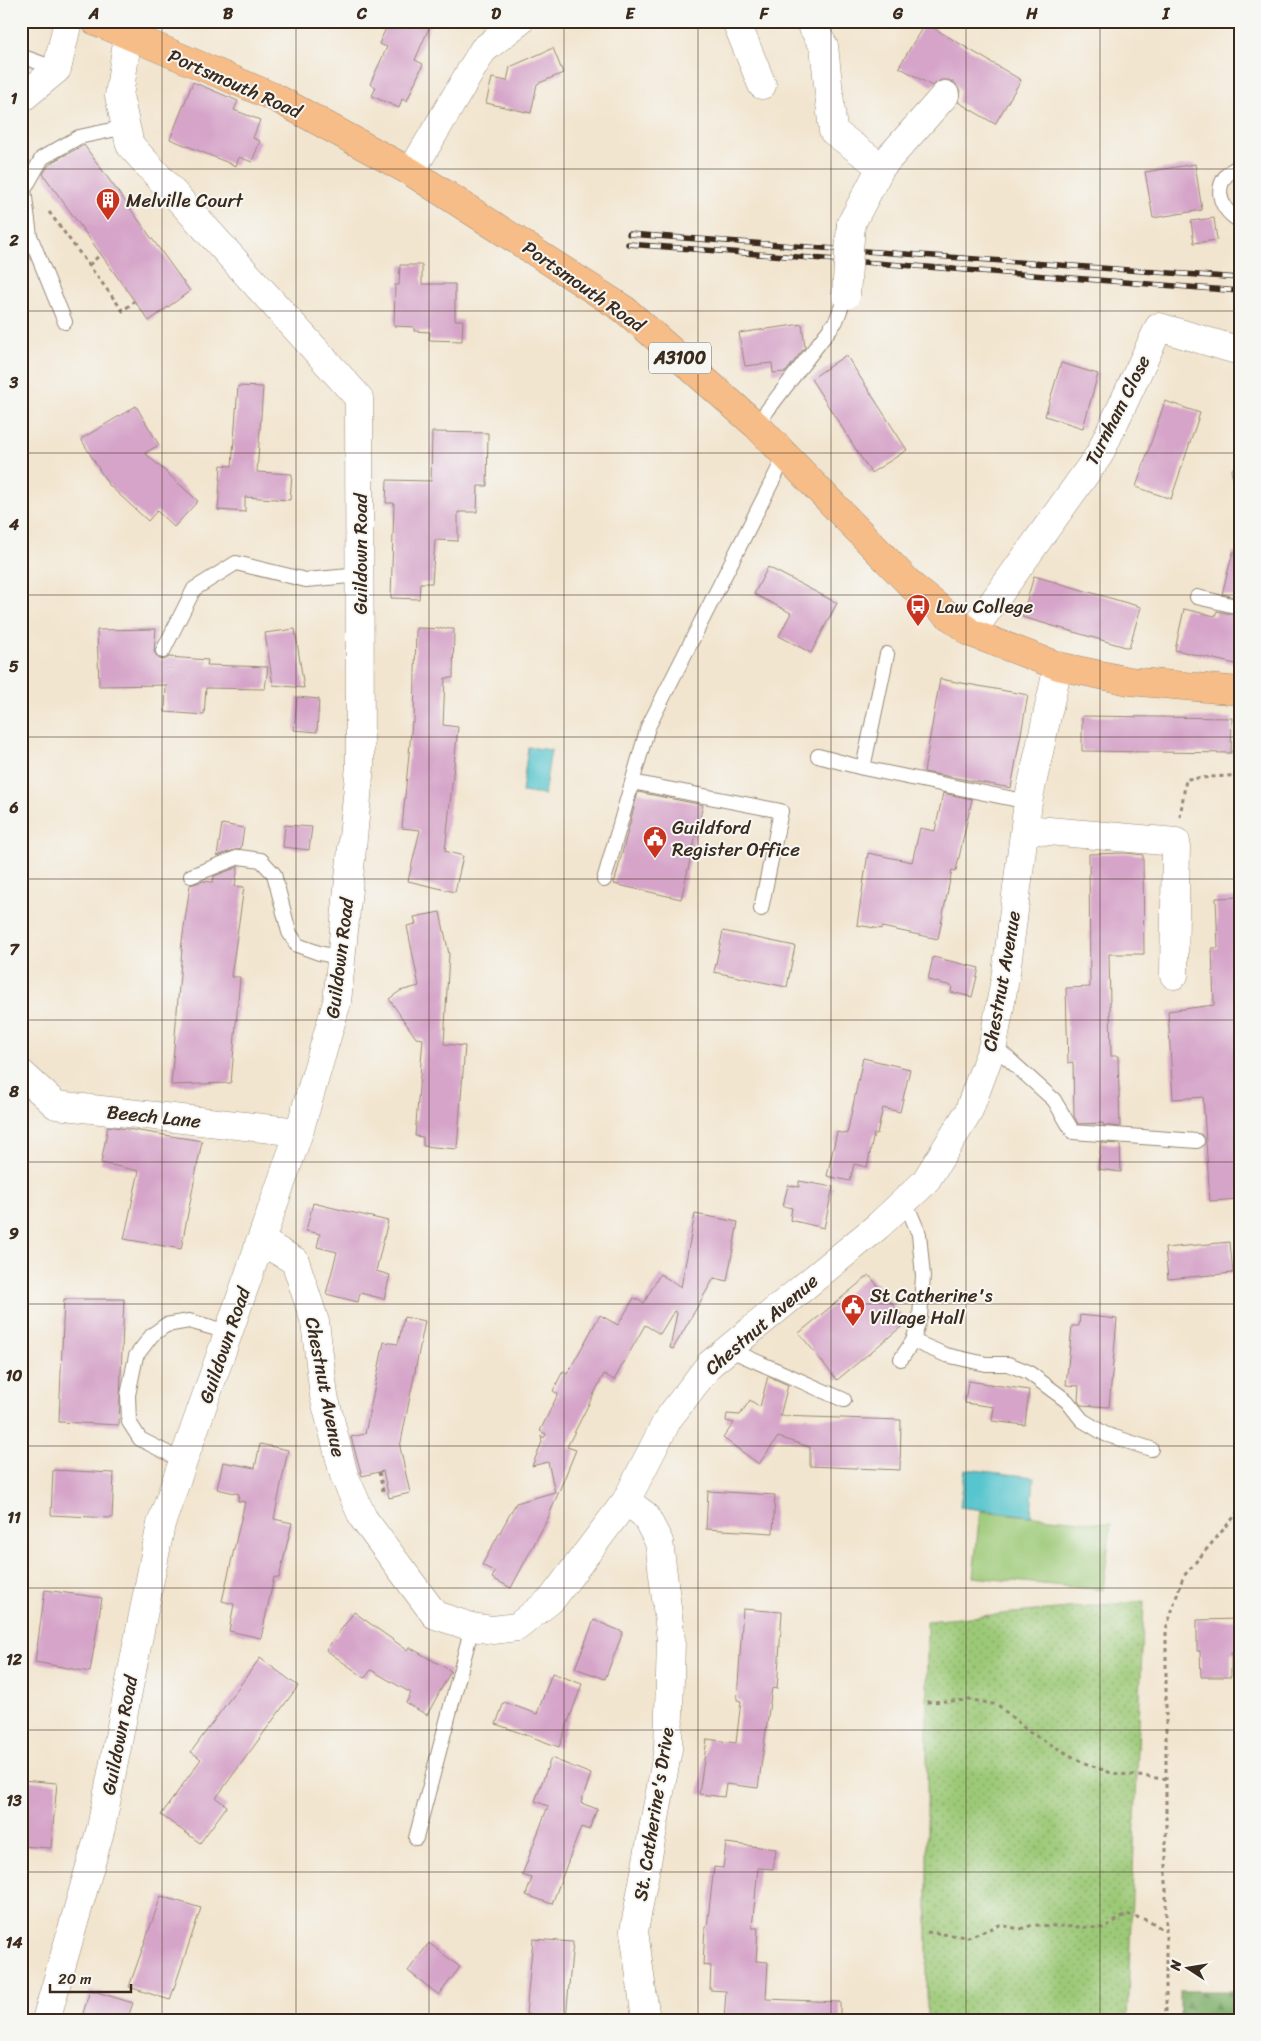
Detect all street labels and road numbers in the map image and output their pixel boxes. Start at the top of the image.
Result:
street label: Portsmouth Road [163,39,309,129]
street label: Portsmouth Road [516,232,654,342]
road number: A3100 [649,342,711,373]
street label: Turnham Close [1075,349,1160,471]
street label: Guildown Road [344,492,377,615]
street label: Guildown Road [316,895,363,1020]
street label: Chestnut Avenue [973,908,1030,1054]
street label: Beech Lane [105,1095,203,1138]
street label: Chestnut Avenue [697,1265,826,1384]
street label: Guildown Road [189,1282,260,1408]
street label: Chestnut Avenue [296,1314,355,1460]
street label: Guildown Road [92,1672,147,1798]
street label: St. Catherine's Drive [623,1725,684,1903]

